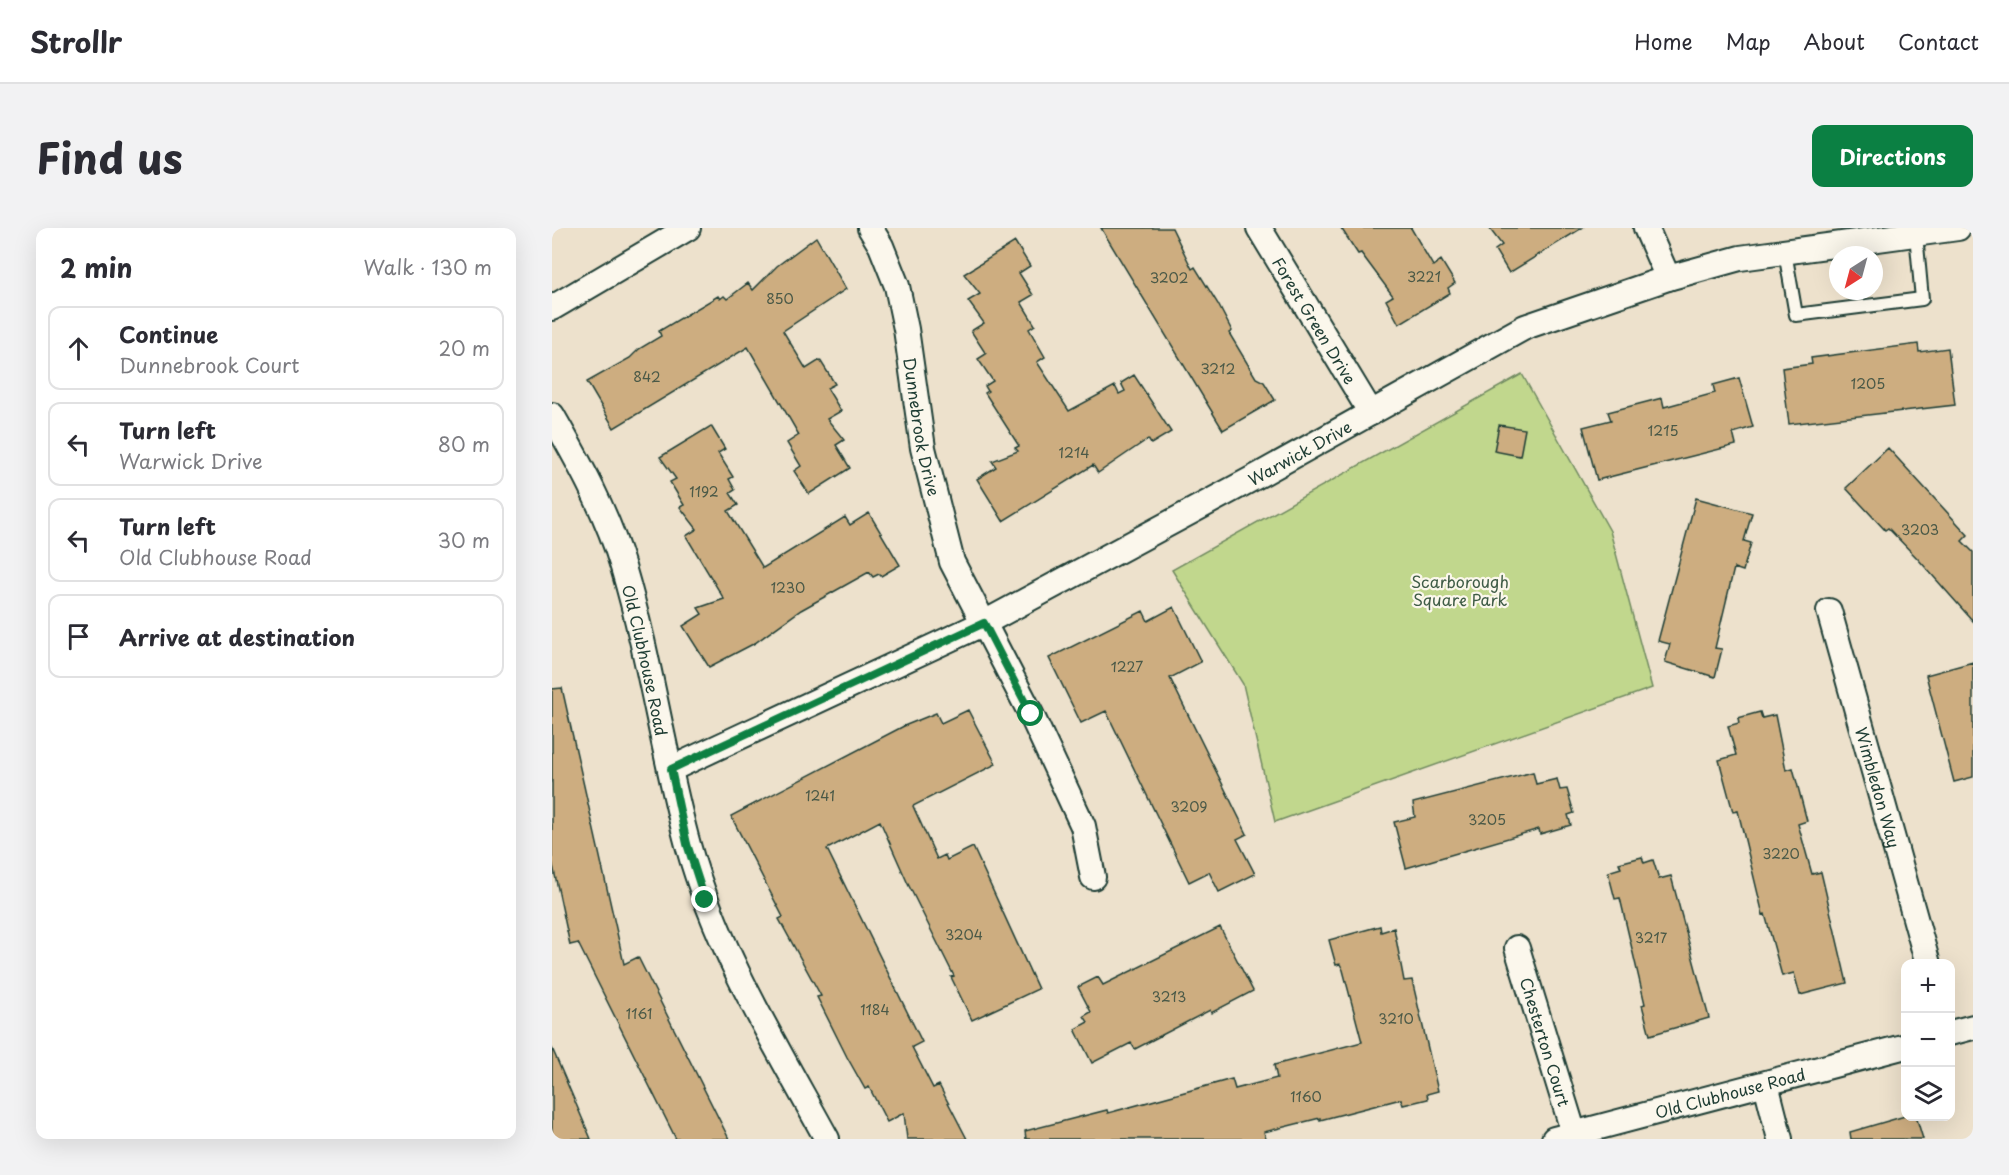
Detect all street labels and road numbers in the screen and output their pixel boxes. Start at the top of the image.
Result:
street label: Forest Green Drive [1267,252,1363,389]
street label: Dunnebrook Drive [898,356,947,498]
street label: Warwick Drive [1243,414,1356,491]
street label: Old Clubhouse Road [617,582,674,738]
street label: Wimbledon Way [1850,724,1907,850]
street label: Chesterton Court [1515,974,1577,1110]
street label: Old Clubhouse Road [1652,1061,1808,1124]

